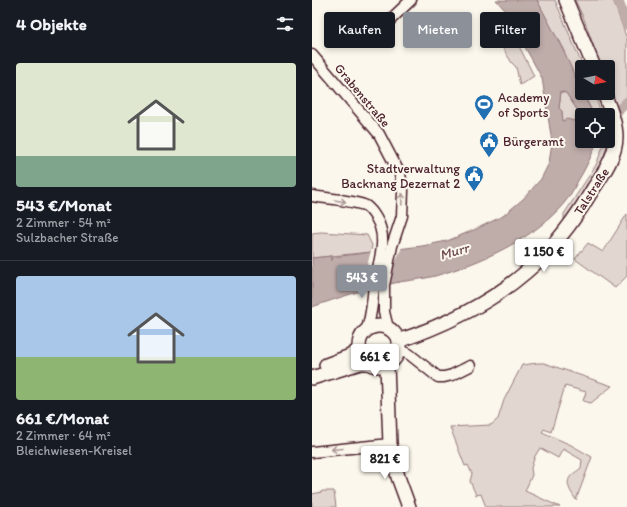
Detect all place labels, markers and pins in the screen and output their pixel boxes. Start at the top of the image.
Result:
place label: Academy of Sports [498,90,549,120]
sports icon: Academy of Sports [473,93,495,121]
public building icon: Bürgeramt [478,130,500,158]
place label: Bürgeramt [503,134,564,149]
place label: Stadtverwaltung Backnang Dezernat 2 [341,161,460,191]
public building icon: Stadtverwaltung Backnang Dezernat 2 [463,164,485,192]
pin: 1 150 € [507,239,581,273]
pin: 543 € [334,265,390,299]
pin: 661 € [347,344,403,378]
pin: 821 € [357,446,413,480]

